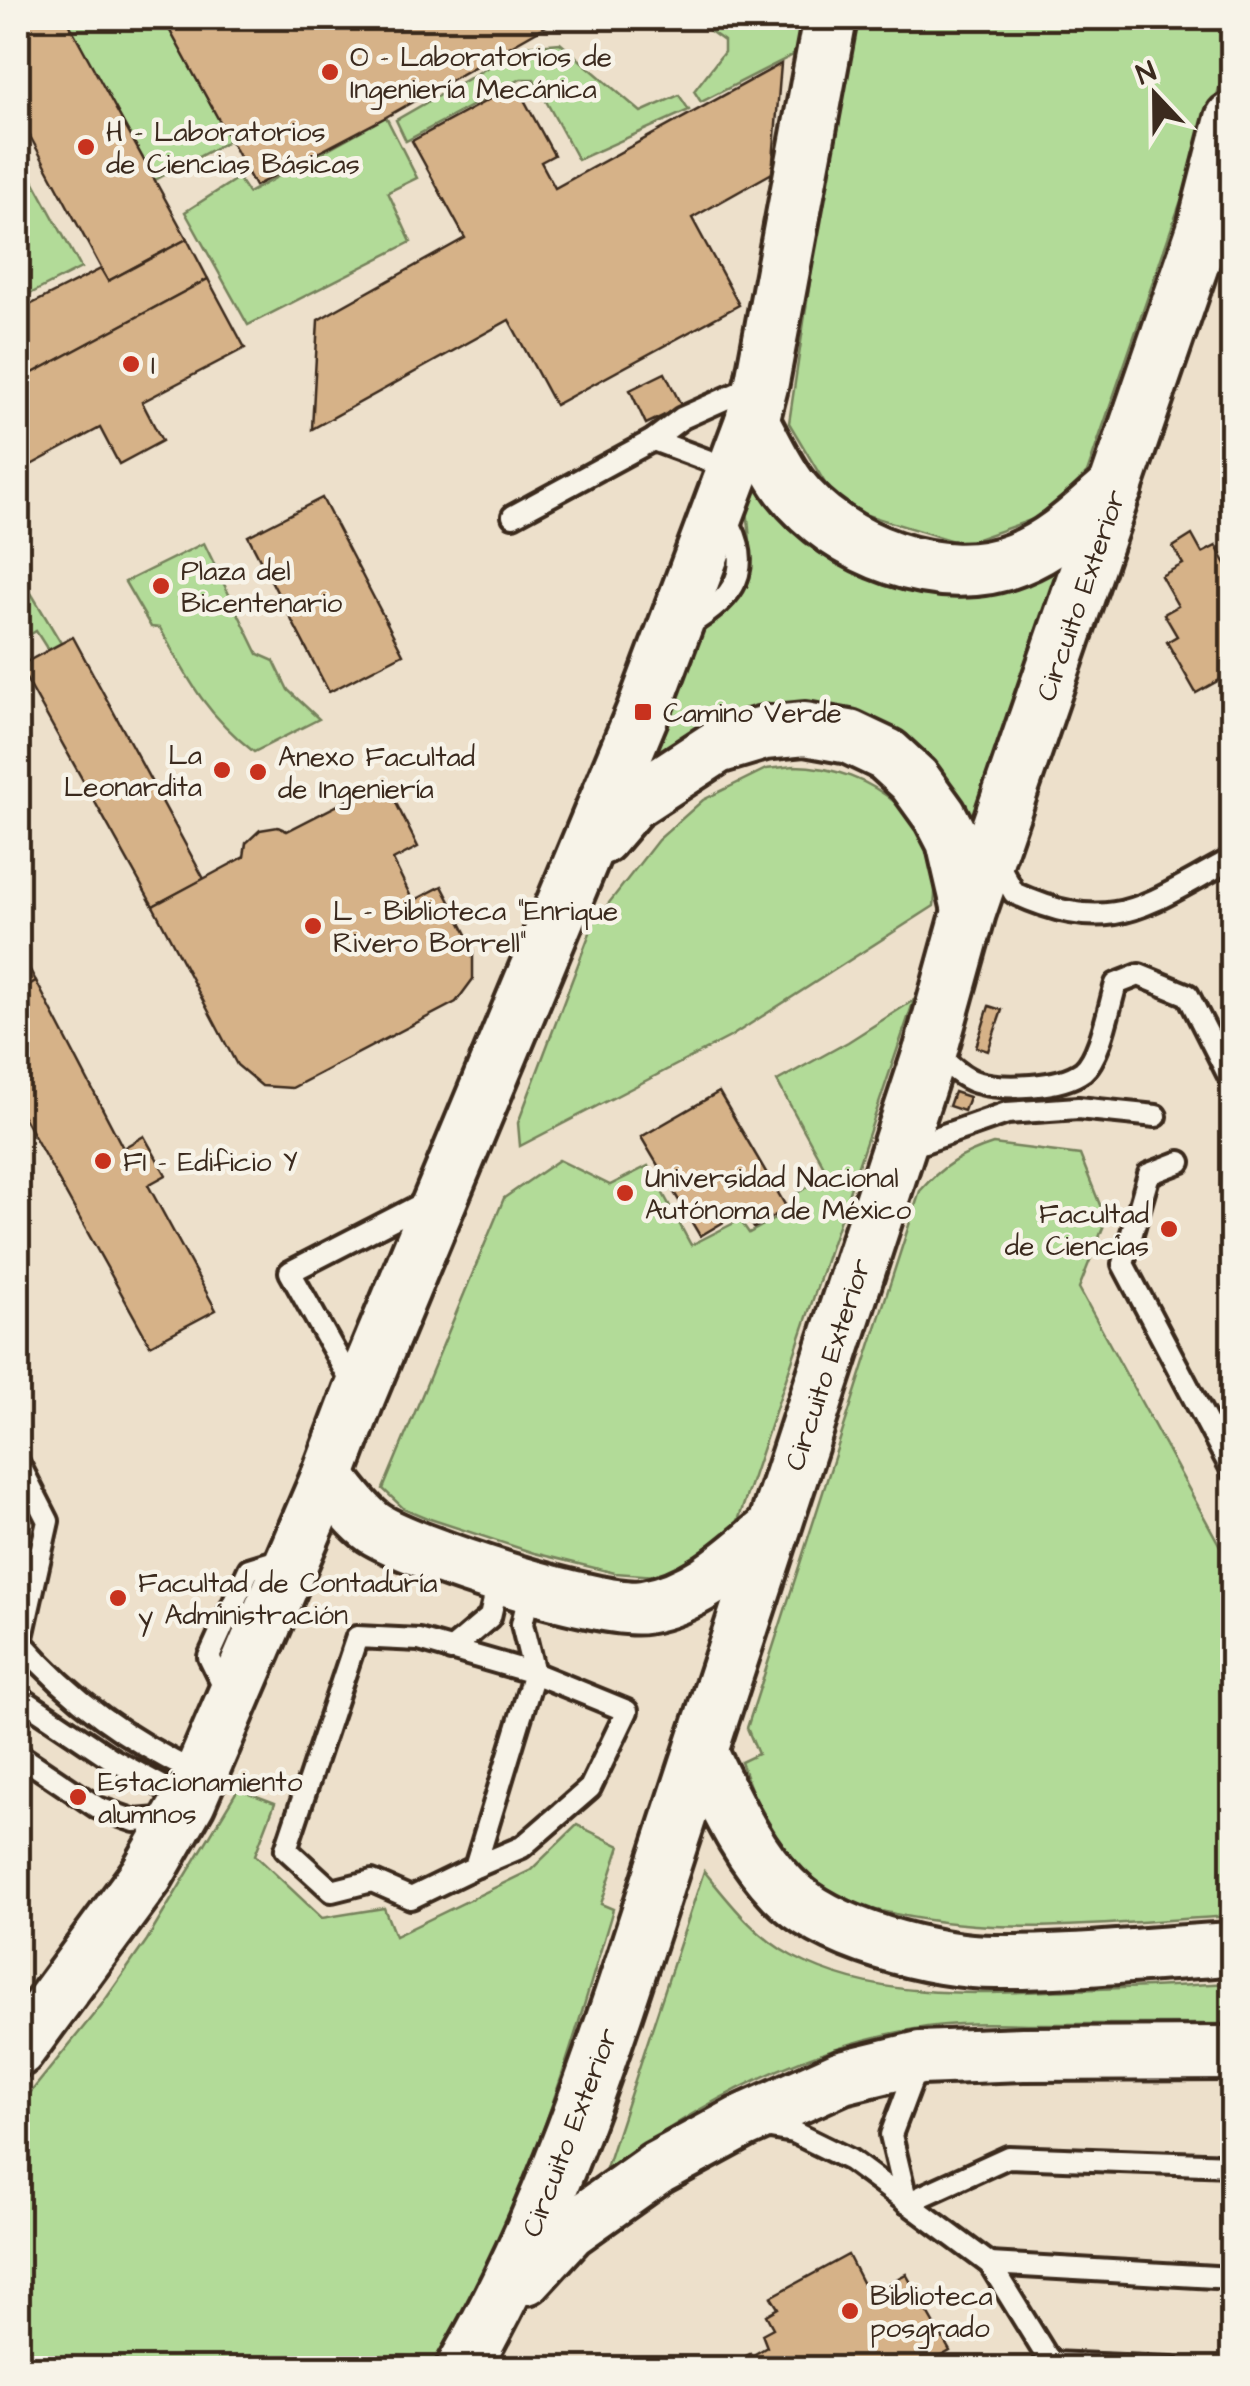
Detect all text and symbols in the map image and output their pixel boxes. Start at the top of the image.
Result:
place label: O - Laboratorios de Ingeniería Mecánica [350,38,612,110]
north arrow [1105,45,1205,145]
text: N [1131,52,1162,95]
marker: O - Laboratorios de Ingeniería Mecánica [319,61,341,83]
place label: H - Laboratorios de Ciencias Básicas [106,113,360,184]
marker: H - Laboratorios de Ciencias Básicas [75,136,97,158]
place label: I [151,346,155,385]
marker: I [120,353,142,375]
street label: Circuito Exterior [1027,485,1136,706]
place label: Plaza del Bicentenario [181,552,342,623]
marker: Plaza del Bicentenario [150,575,172,597]
place label: Camino Verde [663,694,842,733]
marker: Camino Verde [632,701,654,723]
place label: La Leonardita [64,736,202,807]
place label: Anexo Facultad de Ingeniería [278,738,475,810]
marker: La Leonardita [211,759,233,781]
marker: Anexo Facultad de Ingeniería [247,761,269,783]
place label: L - Biblioteca "Enrique Rivero Borrell" [333,892,618,963]
marker: L - Biblioteca "Enrique Rivero Borrell" [302,915,324,937]
place label: FI - Edificio Y [123,1143,298,1182]
marker: FI - Edificio Y [92,1150,114,1172]
place label: Universidad Nacional Autónoma de México [645,1159,911,1230]
marker: Universidad Nacional Autónoma de México [614,1182,636,1204]
place label: Facultad de Ciencias [1005,1195,1149,1266]
marker: Facultad de Ciencias [1158,1218,1180,1240]
street label: Circuito Exterior [776,1253,881,1476]
place label: Facultad de Contaduría y Administración [138,1564,437,1637]
marker: Facultad de Contaduría y Administración [107,1587,129,1609]
place label: Estacionamiento alumnos [98,1763,303,1834]
marker: Estacionamiento alumnos [67,1786,89,1808]
street label: Circuito Exterior [513,2022,628,2243]
place label: Biblioteca posgrado [870,2277,993,2349]
marker: Biblioteca posgrado [839,2300,861,2322]

